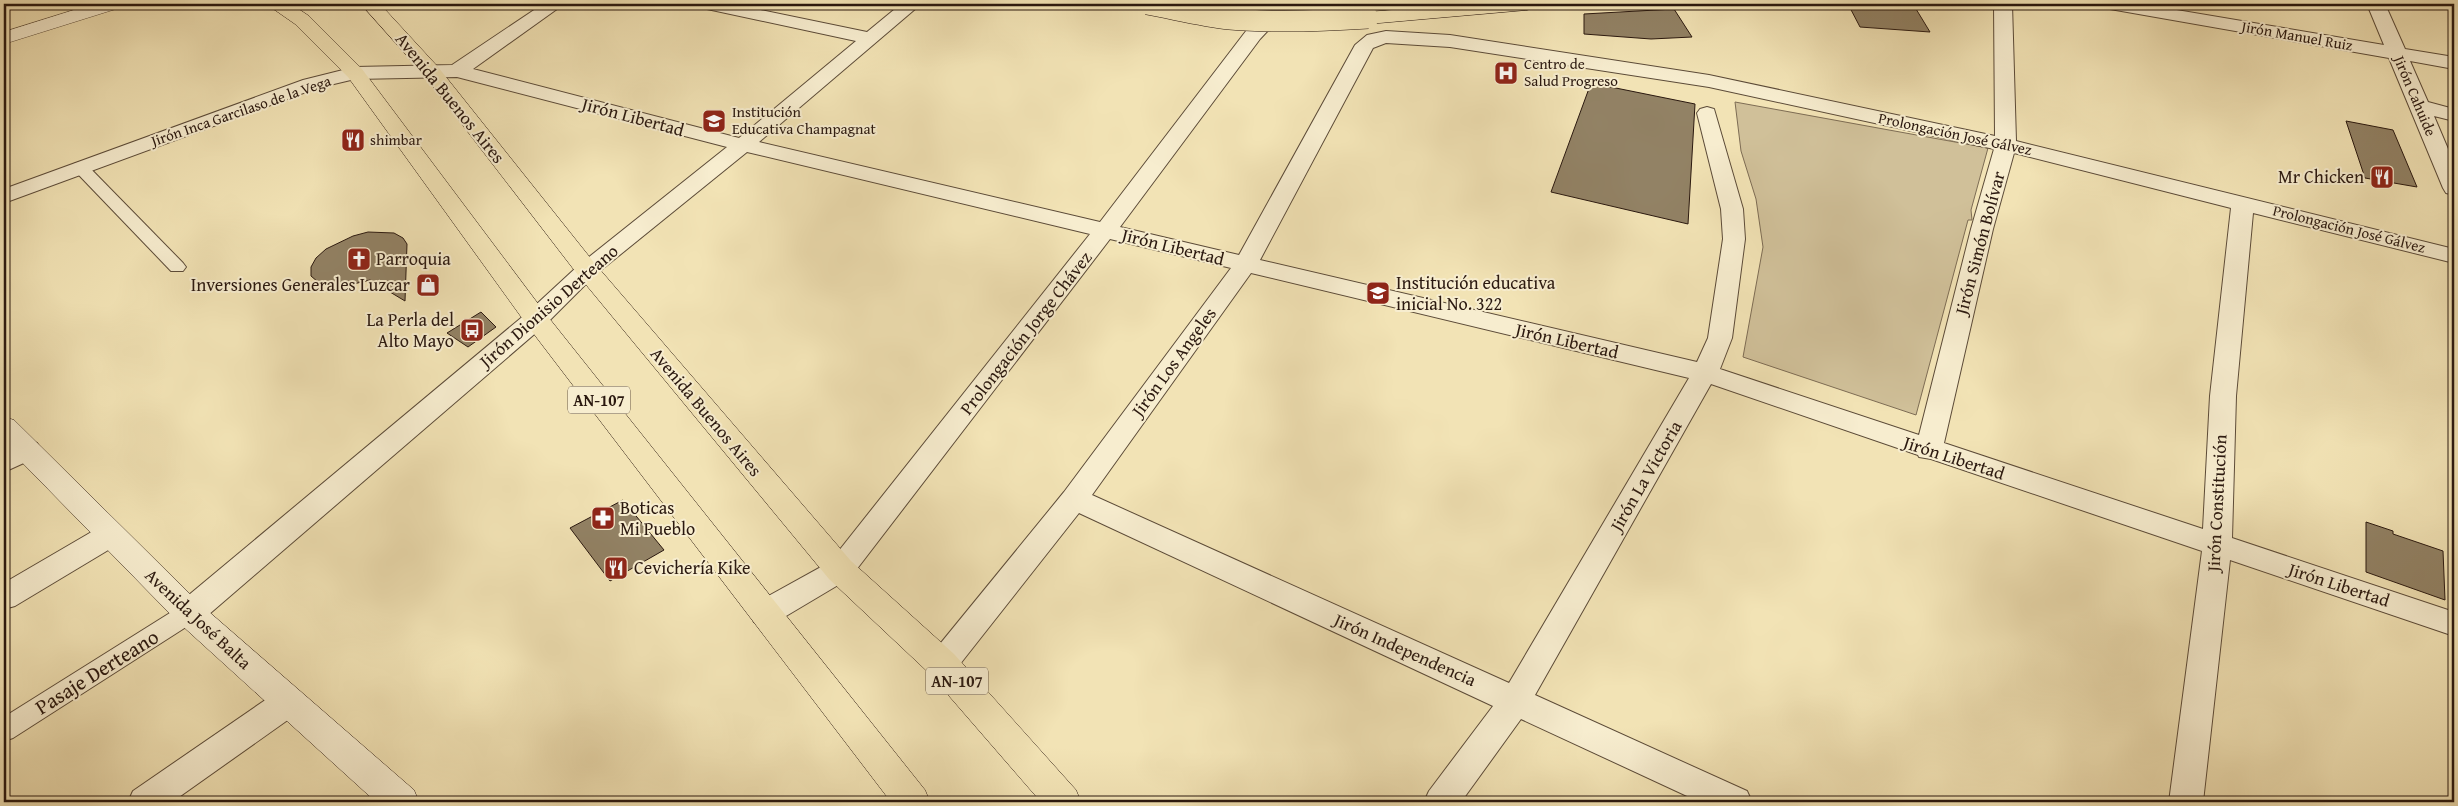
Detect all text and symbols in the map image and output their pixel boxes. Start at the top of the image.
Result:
street label: Jirón Manuel Ruiz [2238,15,2355,56]
street label: Avenida Buenos Aires [389,26,512,169]
street label: Jirón Cahuide [2388,50,2442,139]
place label: Centro de Salud Progreso [1524,53,1618,91]
hospital icon: Centro de Salud Progreso [1493,60,1519,86]
street label: Jirón Inca Garcilaso de la Vega [146,70,334,152]
street label: Jirón Libertad [577,89,688,143]
place label: Institución Educativa Champagnat [732,101,877,139]
street label: Prolongación José Gálvez [1876,107,2034,160]
school or university icon: Institución Educativa Champagnat [701,108,727,134]
restaurant icon: shimbar [340,127,366,153]
place label: shimbar [370,129,422,150]
place label: Mr Chicken [2278,163,2364,190]
restaurant icon: Mr Chicken [2369,164,2395,190]
street label: Jirón Simón Bolívar [1947,168,2012,319]
street label: Prolongación José Gálvez [2271,199,2428,258]
street label: Jirón Libertad [1117,220,1228,272]
street label: Jirón Dionisio Derteano [472,238,624,375]
place label: Parroquia [376,245,451,272]
street label: Prolongación Jorge Chávez [953,245,1098,420]
church icon: Parroquia [346,246,372,272]
place label: Institución educativa inicial No. 322 [1396,269,1556,317]
place label: Inversiones Generales Luzcar [191,271,411,298]
shop icon: Inversiones Generales Luzcar [415,272,441,298]
school or university icon: Institución educativa inicial No. 322 [1365,280,1391,306]
street label: Jirón Los Angeles [1123,301,1223,424]
place label: La Perla del Alto Mayo [367,306,454,354]
street label: Jirón Libertad [1511,315,1622,366]
bus stop icon: La Perla del Alto Mayo [459,317,485,343]
street label: Avenida Buenos Aires [644,341,769,482]
road number: AN-107 [568,386,630,414]
street label: Jirón La Victoria [1602,415,1688,538]
street label: Jirón Libertad [1898,428,2009,487]
street label: Jirón Constitución [2199,434,2234,574]
place label: Boticas Mi Pueblo [620,494,695,542]
pharmacy icon: Boticas Mi Pueblo [590,505,616,531]
place label: Cevichería Kike [634,554,750,581]
restaurant icon: Cevichería Kike [603,555,629,581]
street label: Jirón Libertad [2283,555,2394,614]
street label: Avenida José Balta [139,562,258,676]
street label: Jirón Independencia [1328,605,1481,693]
street label: Pasaje Derteano [29,621,165,722]
road number: AN-107 [926,668,988,694]

